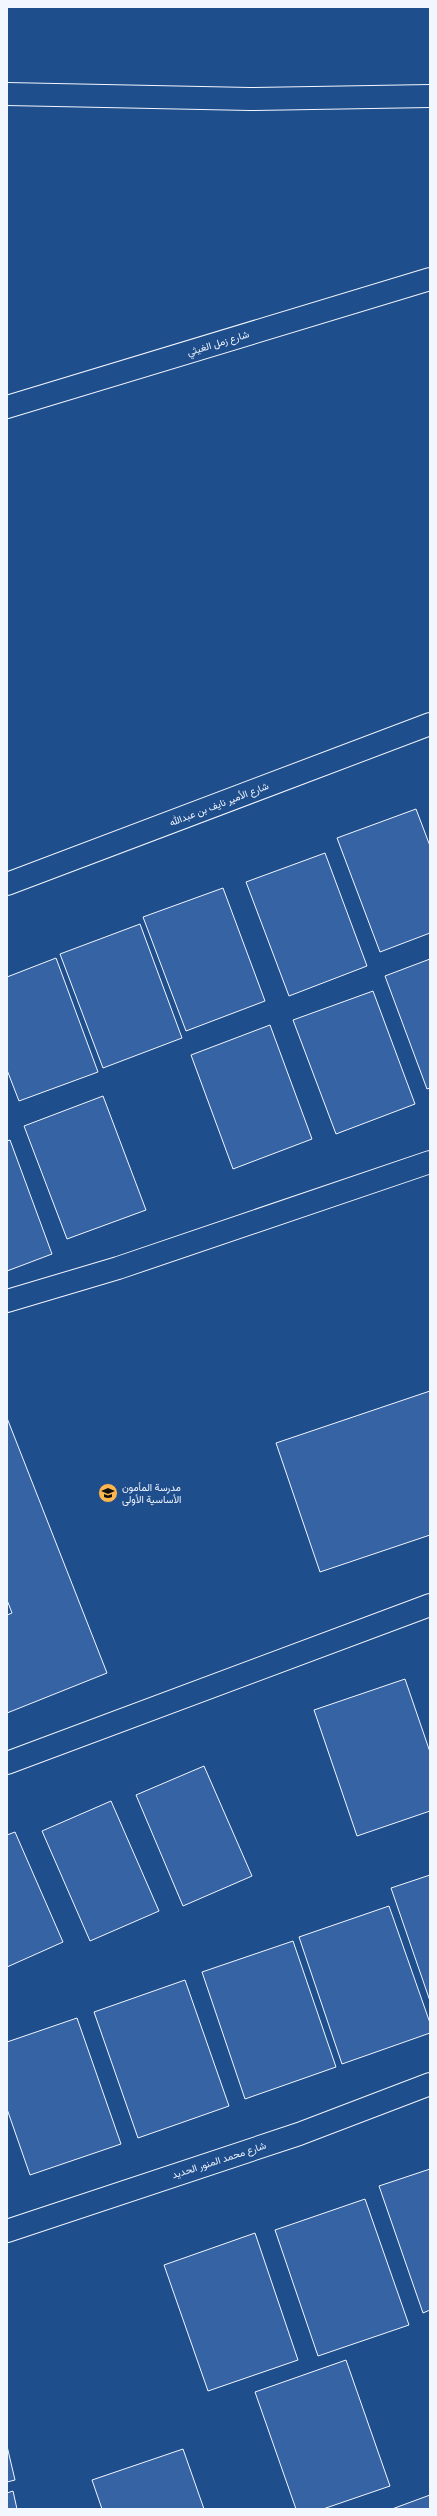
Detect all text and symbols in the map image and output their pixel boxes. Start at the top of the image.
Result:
street label: شارع زمل الغيثي [185,327,251,361]
street label: شارع الأمير نايف بن عبدالله [167,779,271,829]
place label: مدرسة المأمون الأساسية الأولى [122,1481,181,1506]
school or university icon: مدرسة المأمون الأساسية الأولى [97,1482,119,1504]
street label: شارع محمد المنور الحديد [170,2139,268,2181]

